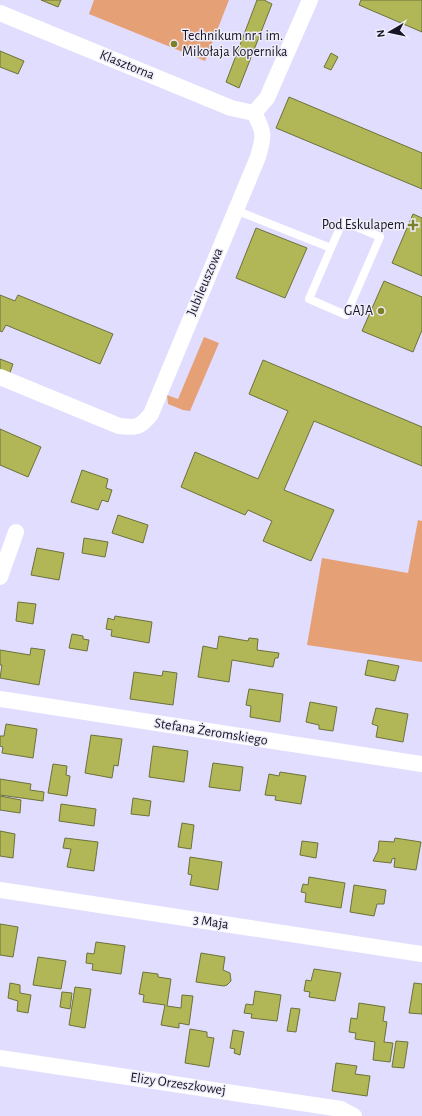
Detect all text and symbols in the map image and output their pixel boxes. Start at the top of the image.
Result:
north arrow [370,12,410,52]
place label: Technikum nr 1 im. Mikołaja Kopernika [182,29,288,59]
text: N [375,29,387,38]
marker: Technikum nr 1 im. Mikołaja Kopernika [169,39,179,49]
street label: Klasztorna [98,48,157,83]
place label: Pod Eskulapem [322,218,405,232]
marker: Pod Eskulapem [408,220,418,230]
street label: Jubileuszowa [184,246,226,318]
place label: GAJA [344,304,373,318]
marker: GAJA [376,306,386,316]
street label: Stefana Żeromskiego [153,713,269,748]
street label: 3 Maja [192,912,230,932]
street label: Elizy Orzeszkowej [129,1070,227,1098]

